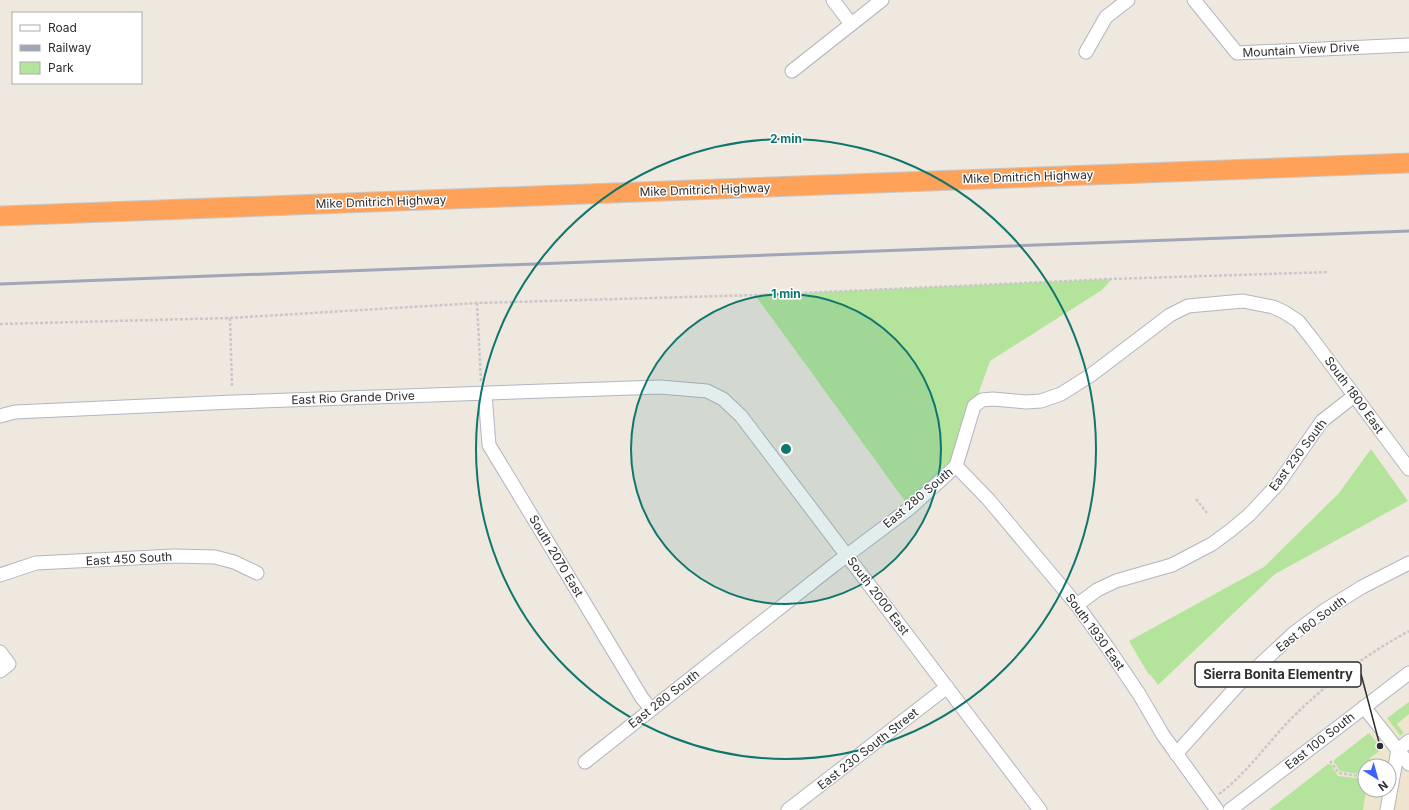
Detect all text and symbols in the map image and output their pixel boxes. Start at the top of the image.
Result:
legend [12,12,142,84]
text: Road [48,20,77,35]
street label: Mountain View Drive [1242,39,1360,60]
text: Railway [48,40,92,55]
text: Park [48,60,74,75]
text: 2 min [770,131,802,146]
street label: Mike Dmitrich Highway [962,167,1094,186]
street label: Mike Dmitrich Highway [639,180,771,199]
street label: Mike Dmitrich Highway [315,192,447,211]
text: 1 min [771,286,801,301]
street label: South 1800 East [1321,353,1387,436]
street label: East Rio Grande Drive [291,388,415,407]
street label: East 230 South [1266,416,1330,494]
centre of rings [779,442,793,456]
street label: East 280 South [880,464,956,531]
street label: South 2070 East [526,512,587,599]
street label: East 450 South [85,549,173,568]
street label: South 2000 East [844,554,913,638]
street label: South 1930 East [1063,590,1128,673]
street label: East 160 South [1273,592,1349,655]
callout: Sierra Bonita Elementry [1195,662,1361,687]
street label: East 280 South [625,666,702,731]
text: Sierra Bonita Elementry [1203,666,1353,682]
street label: East 230 South Street [814,705,921,793]
street label: East 100 South [1282,709,1357,772]
north arrow [1357,758,1397,798]
text: N [1375,778,1391,794]

